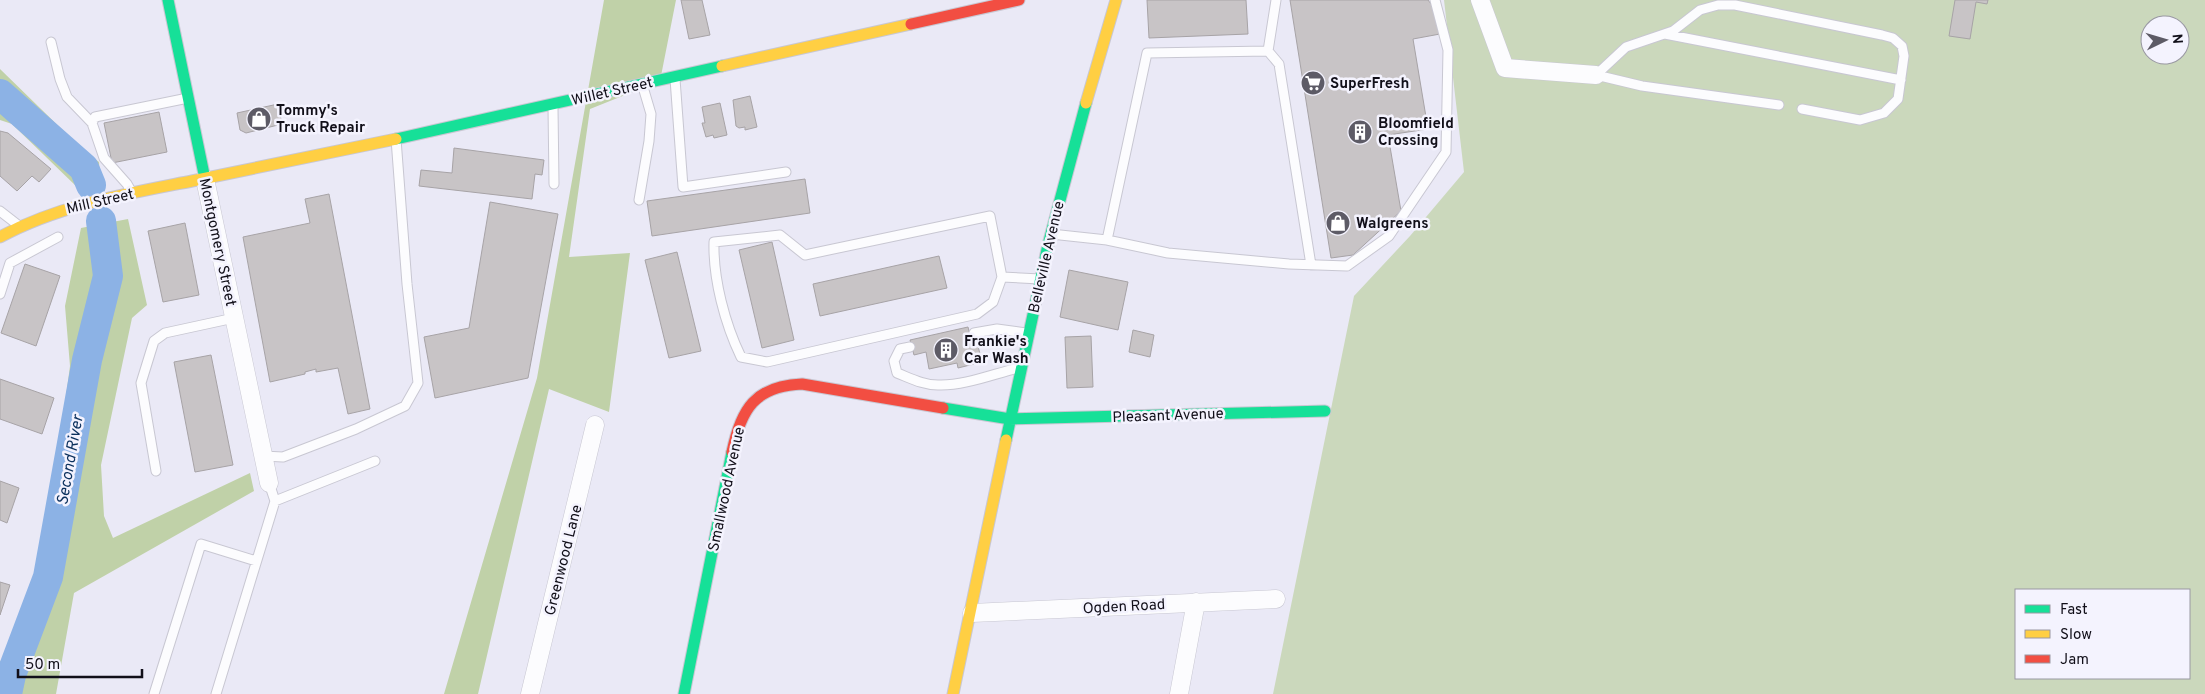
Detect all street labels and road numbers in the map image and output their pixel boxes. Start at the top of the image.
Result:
street label: Willet Street [570,74,655,111]
street label: Montgomery Street [194,176,239,308]
street label: Mill Street [65,185,136,219]
street label: Belleville Avenue [1025,200,1070,315]
street label: Pleasant Avenue [1112,405,1224,428]
street label: Smallwood Avenue [705,425,750,553]
street label: Greenwood Lane [541,503,587,618]
street label: Ogden Road [1082,596,1166,619]

